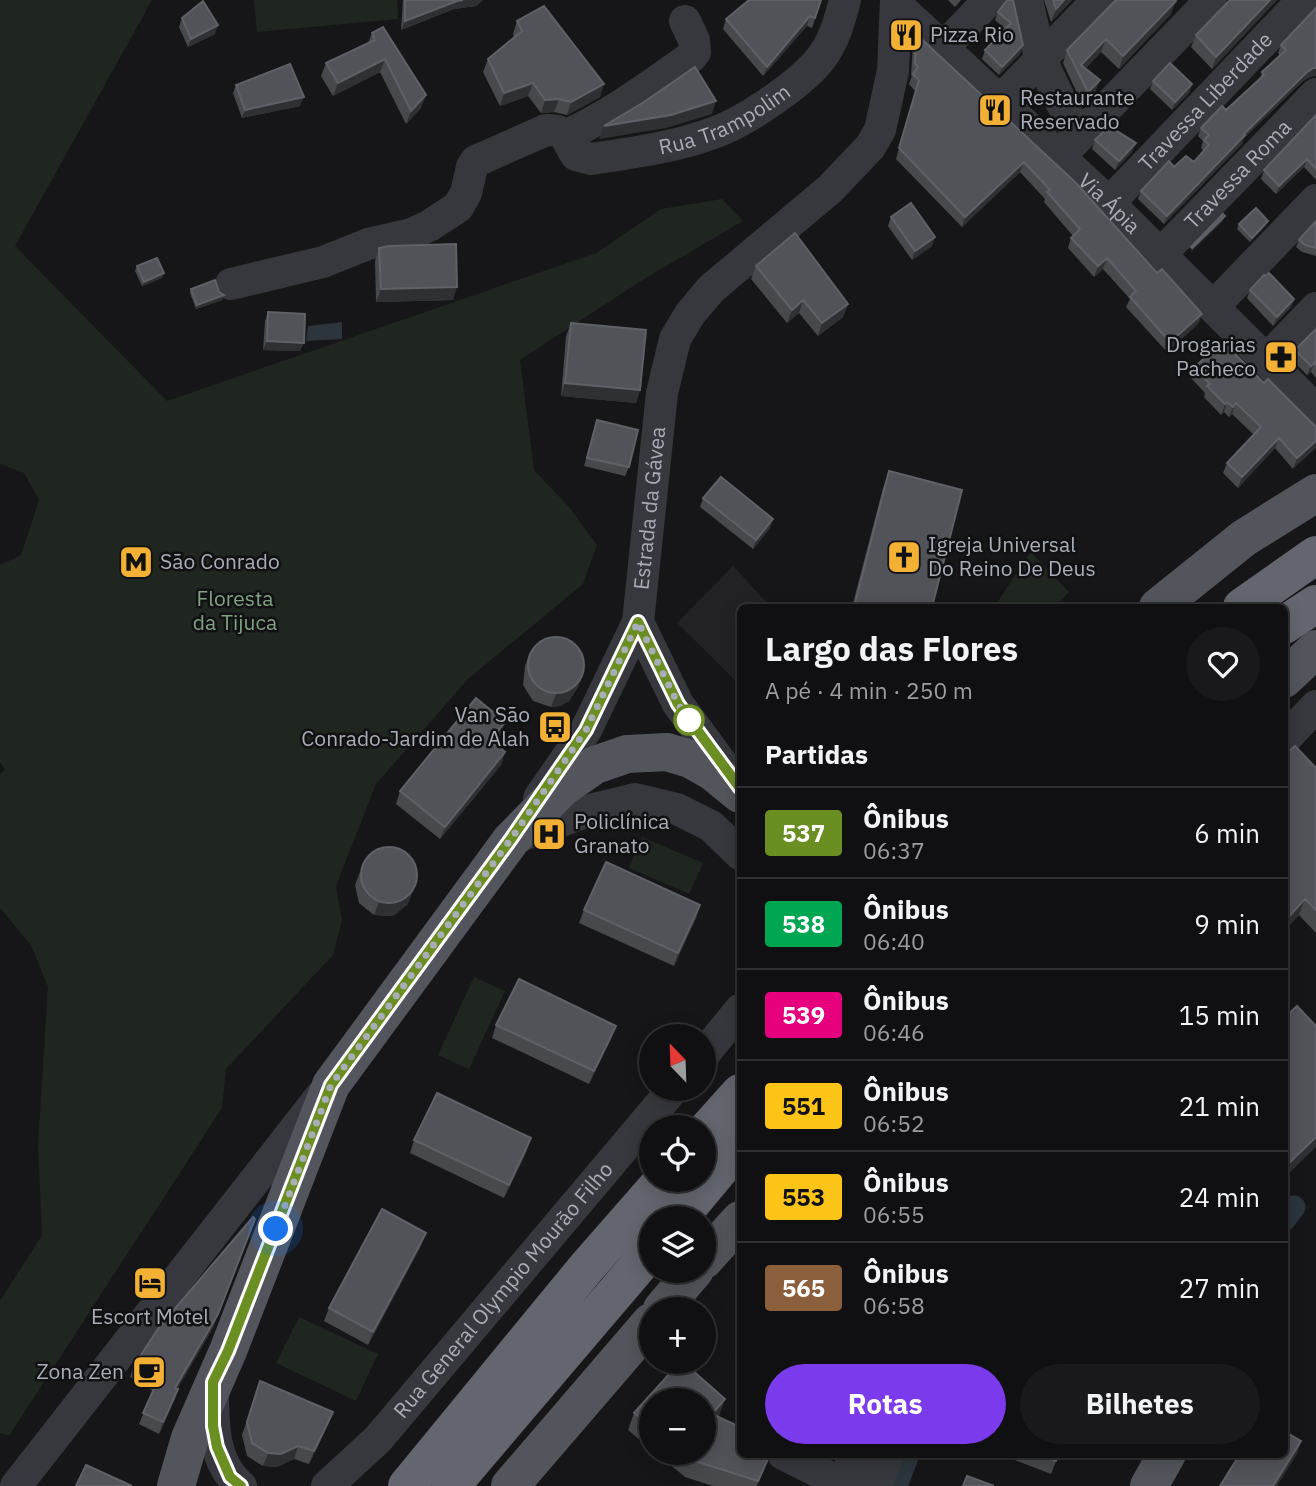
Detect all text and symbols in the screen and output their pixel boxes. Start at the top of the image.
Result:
restaurant icon: Pizza Rio [887,16,925,54]
place label: Pizza Rio [930,20,1014,48]
street label: Travessa Liberdade [1132,26,1278,177]
street label: Rua Trampolim [656,77,796,161]
place label: Restaurante Reservado [1020,83,1135,135]
restaurant icon: Restaurante Reservado [976,91,1014,129]
street label: Travessa Roma [1178,113,1297,235]
street label: Via Ápia [1073,166,1147,240]
place label: Drogarias Pacheco [1166,330,1256,382]
pharmacy icon: Drogarias Pacheco [1262,338,1300,376]
street label: Estrada da Gávea [626,425,671,591]
place label: Igreja Universal Do Reino De Deus [928,530,1096,582]
church icon: Igreja Universal Do Reino De Deus [885,538,923,576]
metro station icon: São Conrado [117,543,155,581]
place label: São Conrado [160,547,280,575]
park label: Floresta da Tijuca [193,584,277,636]
text: Largo das Flores [765,627,1018,670]
button: heart [1186,627,1260,701]
text: A pé · 4 min · 250 m [765,675,973,705]
place label: Van São Conrado-Jardim de Alah [301,700,530,752]
unlabelled marker [674,705,704,735]
bus stop icon: Van São Conrado-Jardim de Alah [536,708,574,746]
text: Partidas [765,737,868,771]
text: Ônibus [863,801,949,835]
place label: Policlínica Granato [574,807,670,859]
hospital icon: Policlínica Granato [530,815,568,853]
text: 6 min [1194,816,1260,850]
text: 537 [782,817,825,849]
text: 06:37 [863,835,925,865]
text: Ônibus [863,892,949,926]
text: 9 min [1194,907,1260,941]
text: 538 [782,908,825,940]
text: 06:40 [863,926,925,956]
text: Ônibus [863,983,949,1017]
text: 15 min [1179,998,1260,1032]
text: 539 [782,999,825,1031]
text: 06:46 [863,1017,925,1047]
north arrow [639,1024,716,1101]
map controls [639,1024,716,1465]
text: Ônibus [863,1074,949,1108]
text: 21 min [1179,1089,1260,1123]
text: 551 [782,1090,825,1122]
text: 06:52 [863,1108,925,1138]
button: locate [639,1115,716,1192]
street label: Rua General Olympio Mourão Filho [387,1156,619,1424]
text: Ônibus [863,1165,949,1199]
text: 24 min [1179,1180,1260,1214]
text: 553 [782,1181,825,1213]
text: 06:55 [863,1199,925,1229]
button: layers [639,1206,716,1283]
your location [258,1211,293,1246]
text: Ônibus [863,1256,949,1290]
hotel icon: Escort Motel [131,1264,169,1302]
text: 27 min [1179,1271,1260,1305]
text: 565 [782,1272,825,1304]
text: 06:58 [863,1290,925,1320]
button: + [639,1297,716,1374]
place label: Escort Motel [91,1302,209,1330]
cafe icon: Zona Zen [130,1353,168,1391]
place label: Zona Zen [37,1357,124,1385]
button: Rotas [765,1364,1006,1444]
button: Bilhetes [1020,1364,1260,1444]
button: − [639,1388,716,1465]

